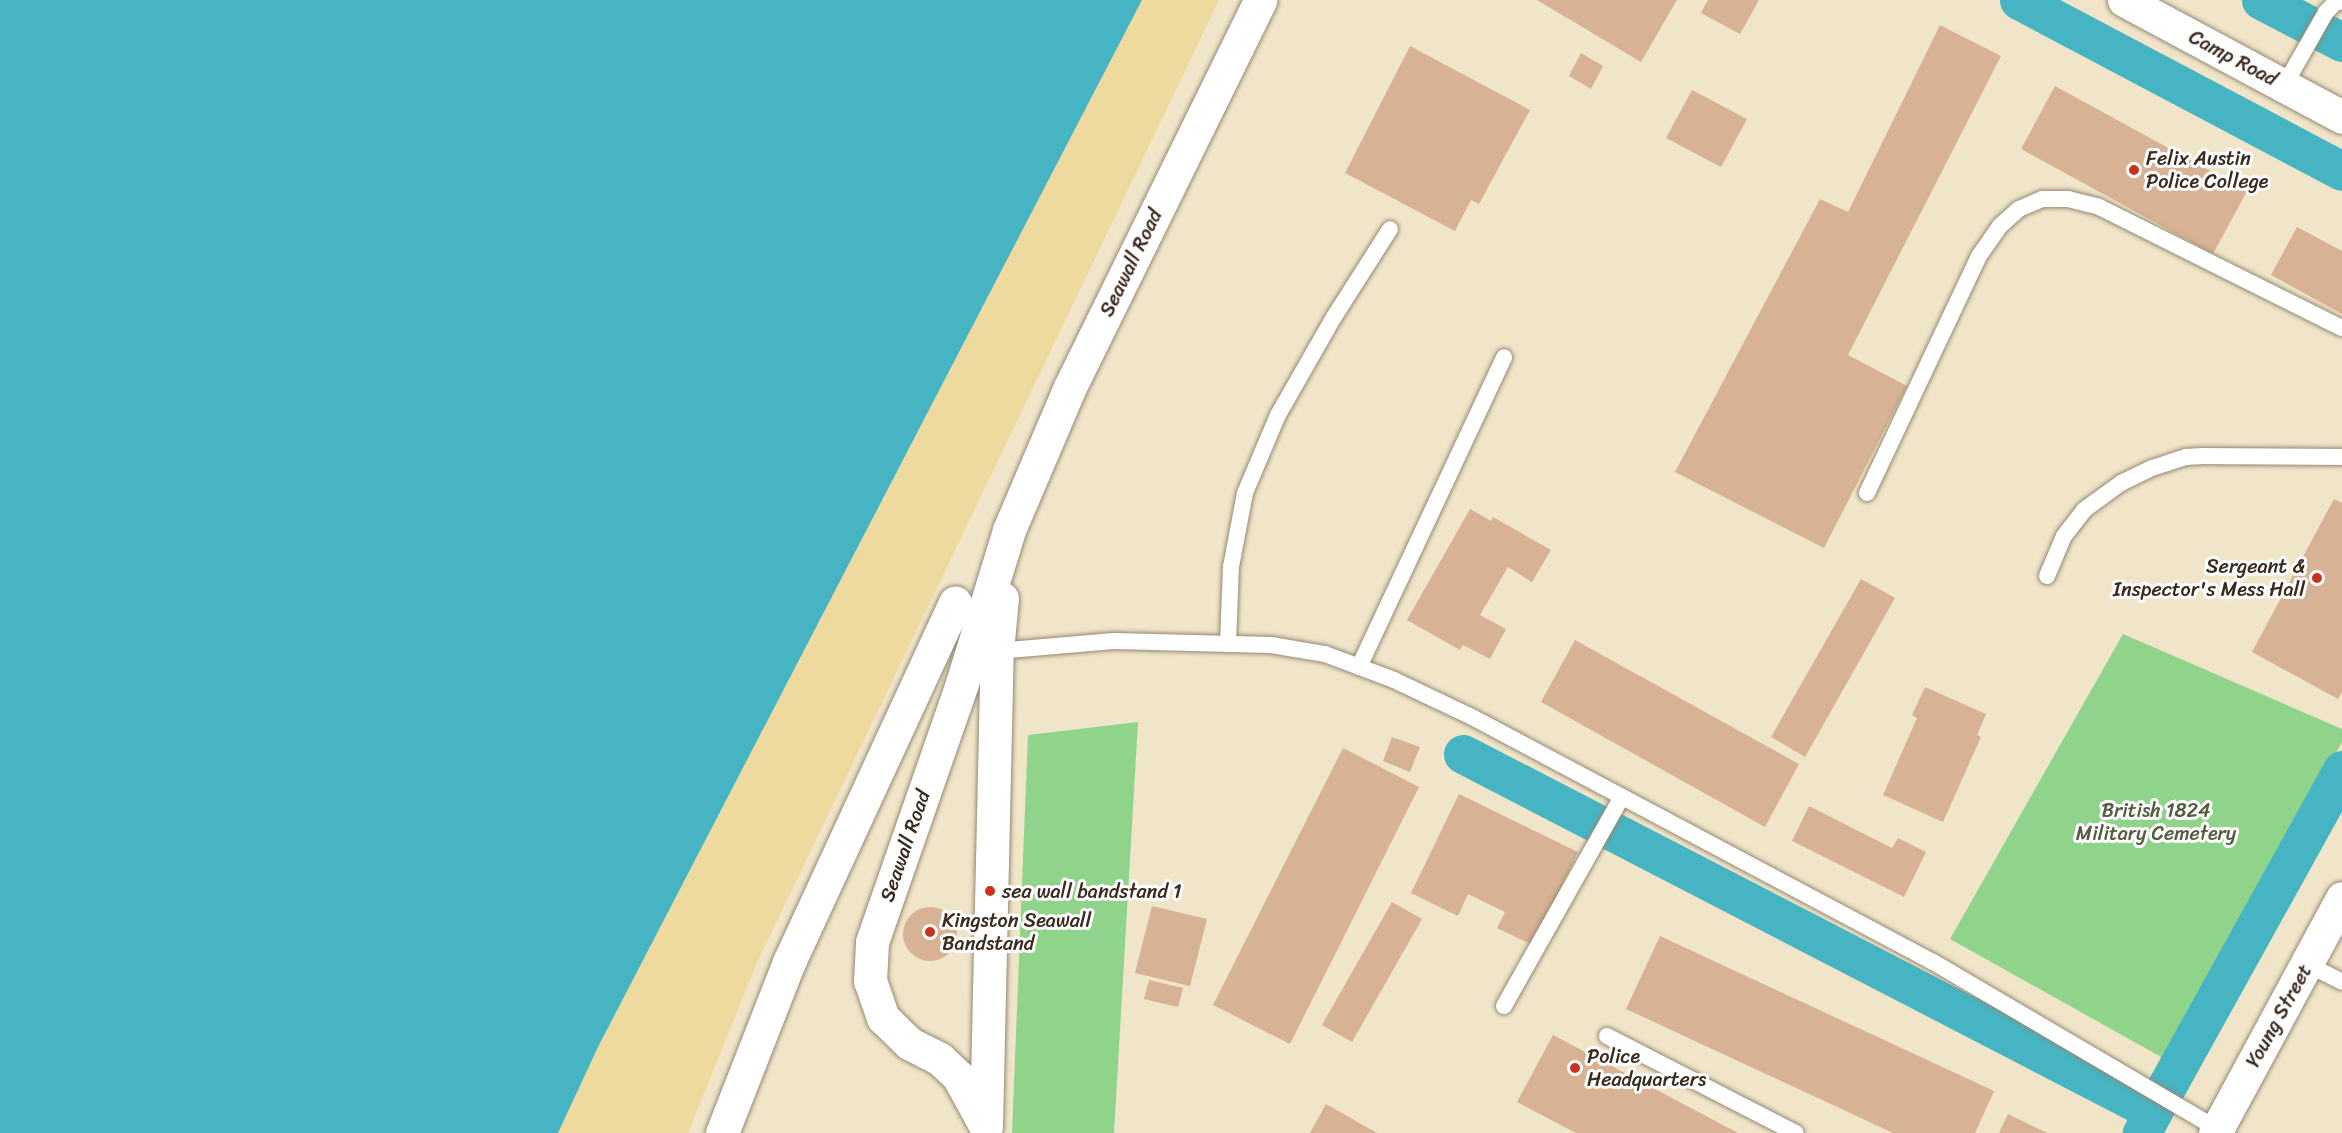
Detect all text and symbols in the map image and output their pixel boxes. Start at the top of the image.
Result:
street label: Camp Road [2185,25,2281,91]
place label: Felix Austin Police College [2146,146,2268,193]
marker: Felix Austin Police College [2127,163,2141,177]
street label: Seawall Road [1095,206,1167,320]
place label: Sergeant & Inspector's Mess Hall [2111,554,2305,601]
marker: Sergeant & Inspector's Mess Hall [2310,571,2324,585]
street label: Seawall Road [875,787,935,905]
park label: British 1824 Military Cemetery [2076,799,2236,846]
place label: sea wall bandstand 1 [1002,879,1183,903]
marker: sea wall bandstand 1 [983,884,997,898]
place label: Kingston Seawall Bandstand [942,909,1092,956]
marker: Kingston Seawall Bandstand [923,925,937,939]
street label: Young Street [2241,960,2317,1072]
place label: Police Headquarters [1587,1044,1706,1091]
marker: Police Headquarters [1568,1061,1582,1075]

